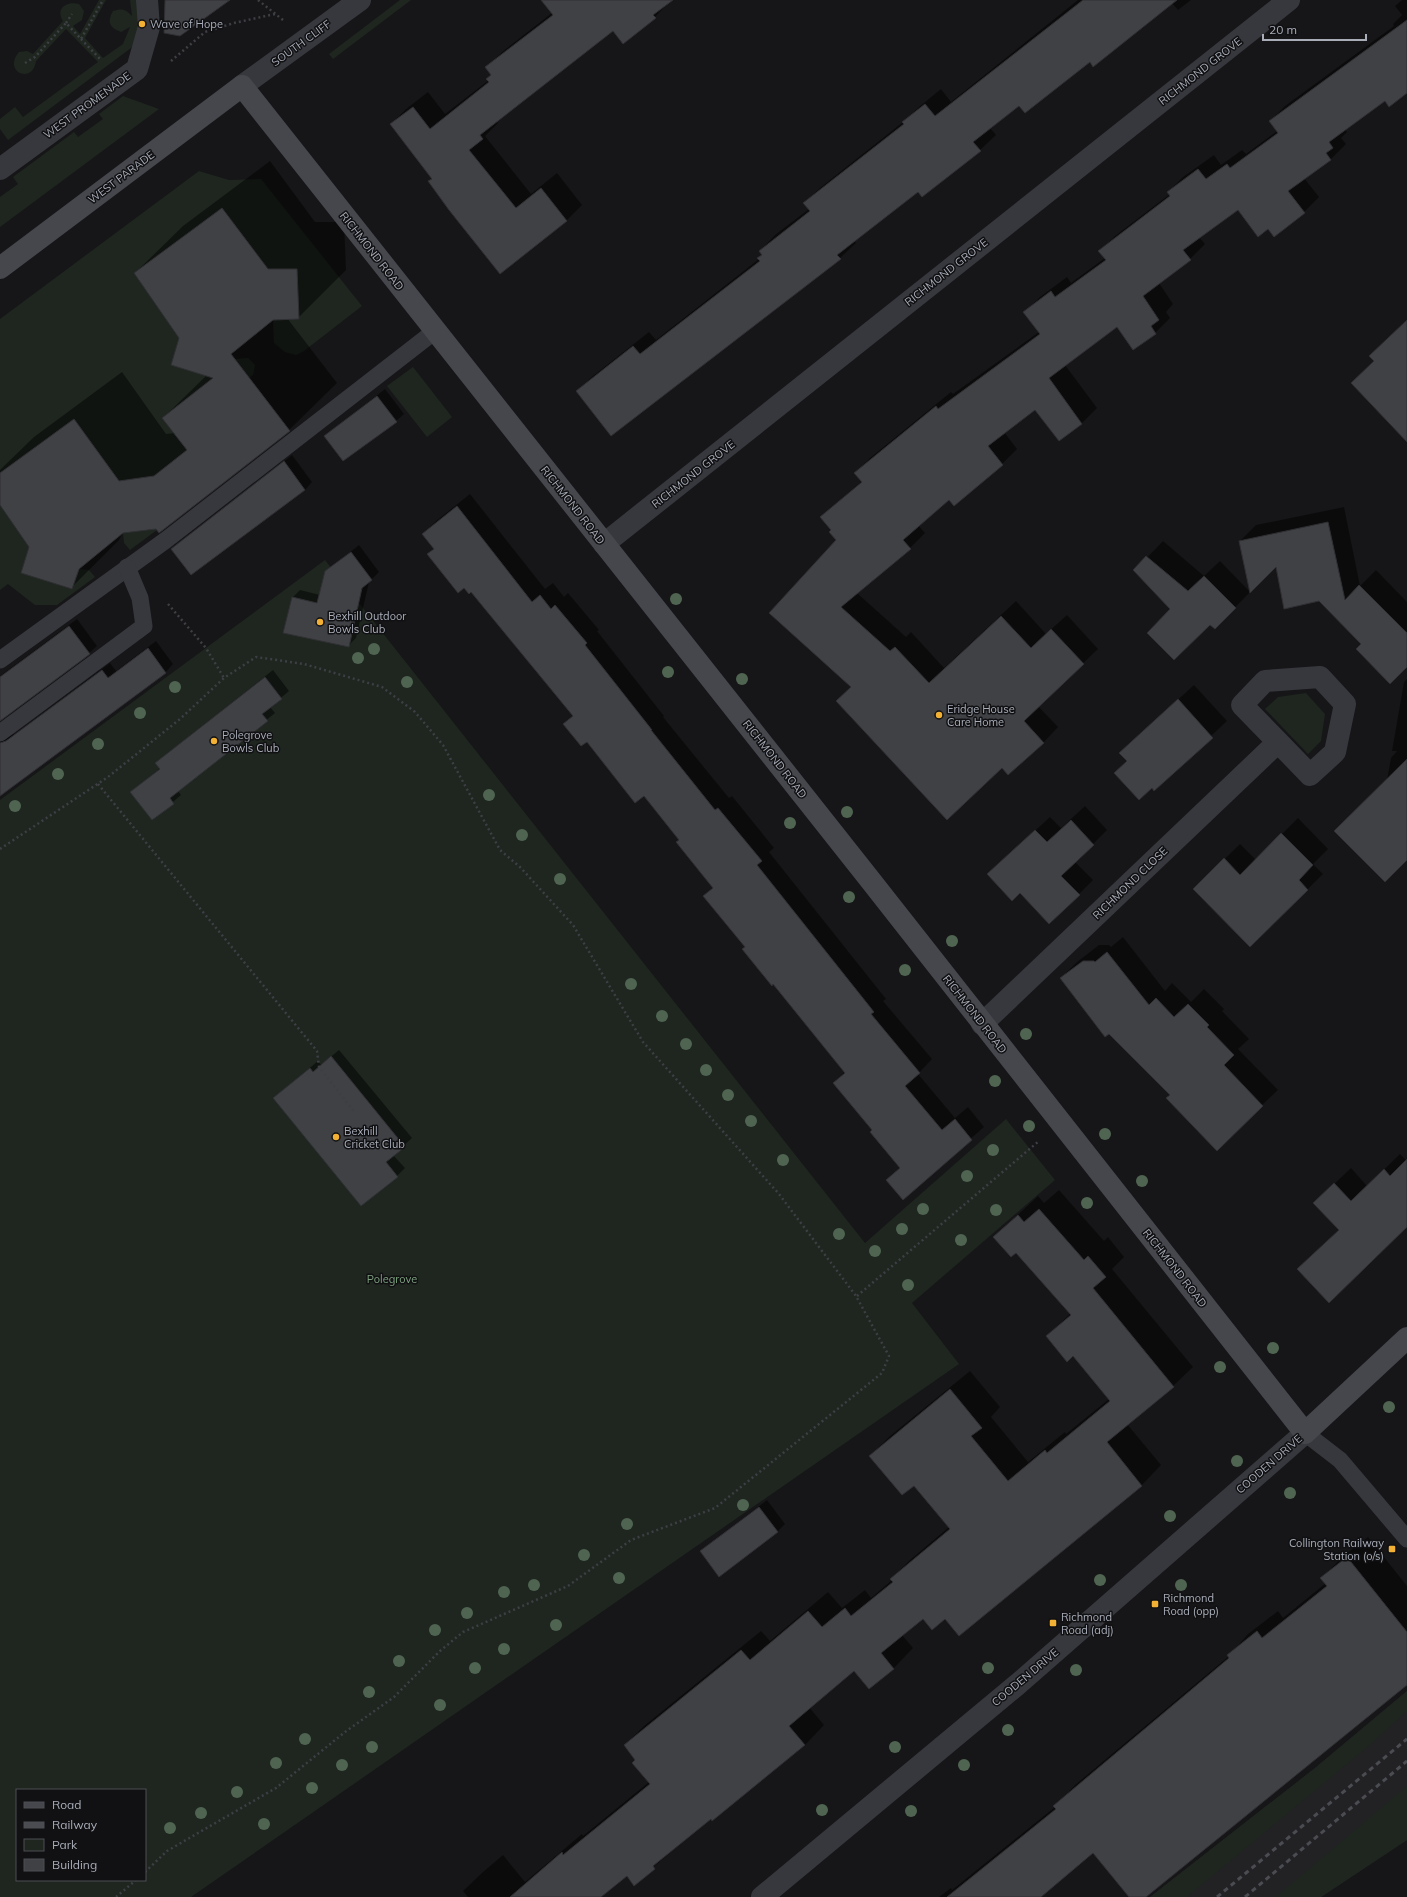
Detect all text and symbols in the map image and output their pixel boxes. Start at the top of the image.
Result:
scale bar [1263,16,1366,42]
place label: Wave of Hope [150,17,223,31]
street label: SOUTH CLIFF [269,17,333,69]
marker: Wave of Hope [137,19,147,29]
text: 20 m [1269,22,1297,37]
street label: RICHMOND GROVE [1156,34,1244,108]
street label: WEST PROMENADE [40,69,134,141]
street label: WEST PARADE [85,147,157,207]
street label: RICHMOND ROAD [337,209,407,293]
street label: RICHMOND GROVE [902,235,990,309]
street label: RICHMOND GROVE [649,437,737,511]
street label: RICHMOND ROAD [538,463,608,547]
place label: Bexhill Outdoor Bowls Club [328,609,406,636]
marker: Bexhill Outdoor Bowls Club [315,617,325,627]
place label: Eridge House Care Home [947,702,1015,729]
marker: Eridge House Care Home [934,710,944,720]
street label: RICHMOND ROAD [740,717,810,801]
place label: Polegrove Bowls Club [222,728,280,755]
marker: Polegrove Bowls Club [209,736,219,746]
street label: RICHMOND CLOSE [1090,844,1170,922]
street label: RICHMOND ROAD [940,972,1010,1056]
place label: Bexhill Cricket Club [344,1124,405,1151]
marker: Bexhill Cricket Club [331,1132,341,1142]
street label: RICHMOND ROAD [1140,1226,1210,1310]
park label: Polegrove [367,1272,417,1286]
street label: COODEN DRIVE [1233,1432,1305,1496]
place label: Collington Railway Station (o/s) [1289,1536,1384,1563]
marker: Collington Railway Station (o/s) [1387,1544,1397,1554]
place label: Richmond Road (opp) [1163,1591,1219,1618]
marker: Richmond Road (opp) [1150,1599,1160,1609]
place label: Richmond Road (adj) [1061,1610,1114,1637]
marker: Richmond Road (adj) [1048,1618,1058,1628]
street label: COODEN DRIVE [989,1645,1061,1709]
legend [16,1789,146,1881]
text: Road [52,1797,81,1812]
text: Railway [52,1817,98,1832]
text: Park [52,1837,78,1852]
text: Building [52,1857,97,1872]

